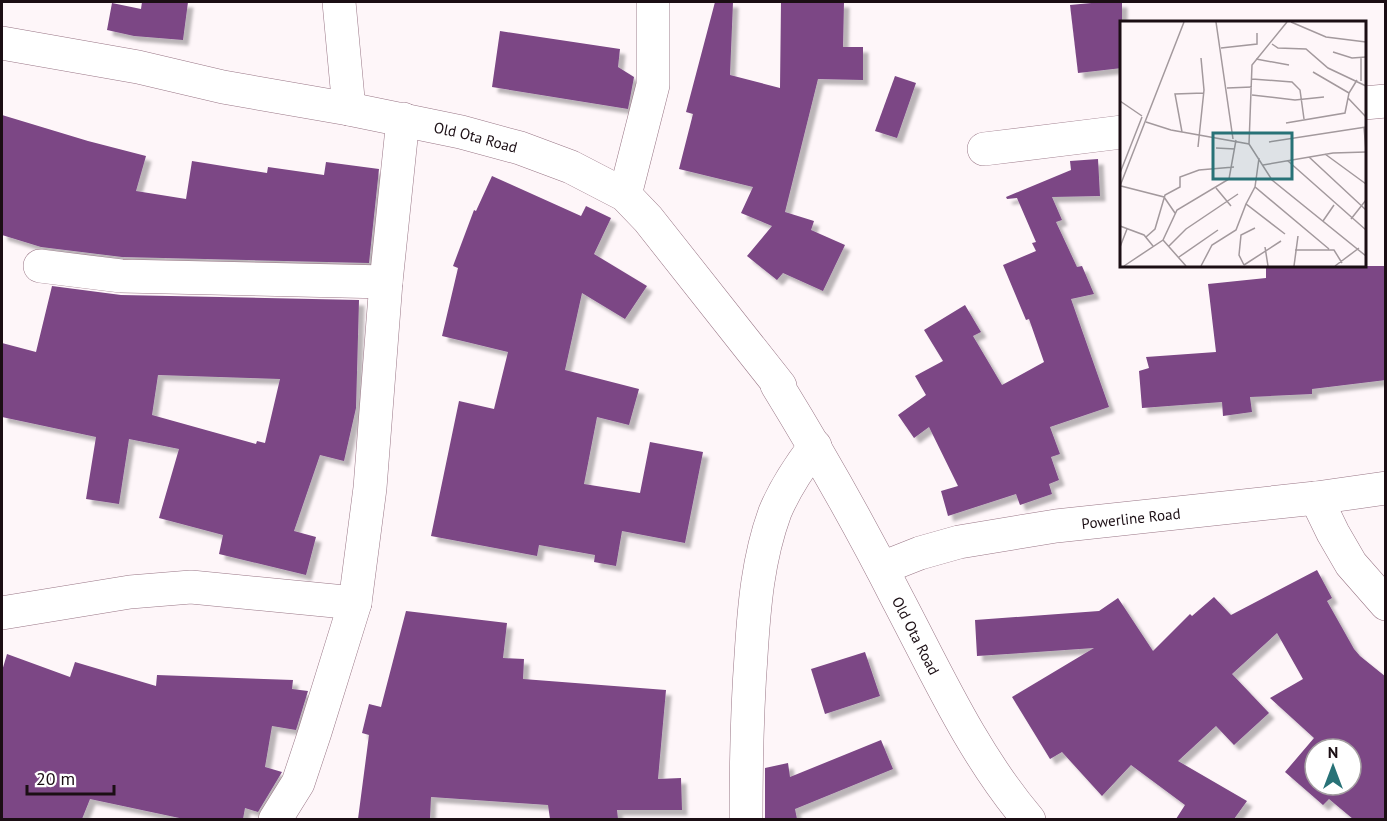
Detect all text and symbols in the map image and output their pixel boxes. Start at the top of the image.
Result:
inset map [1120,21,1366,267]
street label: Old Ota Road [432,117,519,156]
street label: Powerline Road [1080,503,1181,533]
street label: Old Ota Road [888,593,944,678]
north arrow [1303,737,1363,797]
text: N [1328,742,1338,762]
scale bar [27,758,114,796]
text: 20 m [36,767,75,790]

